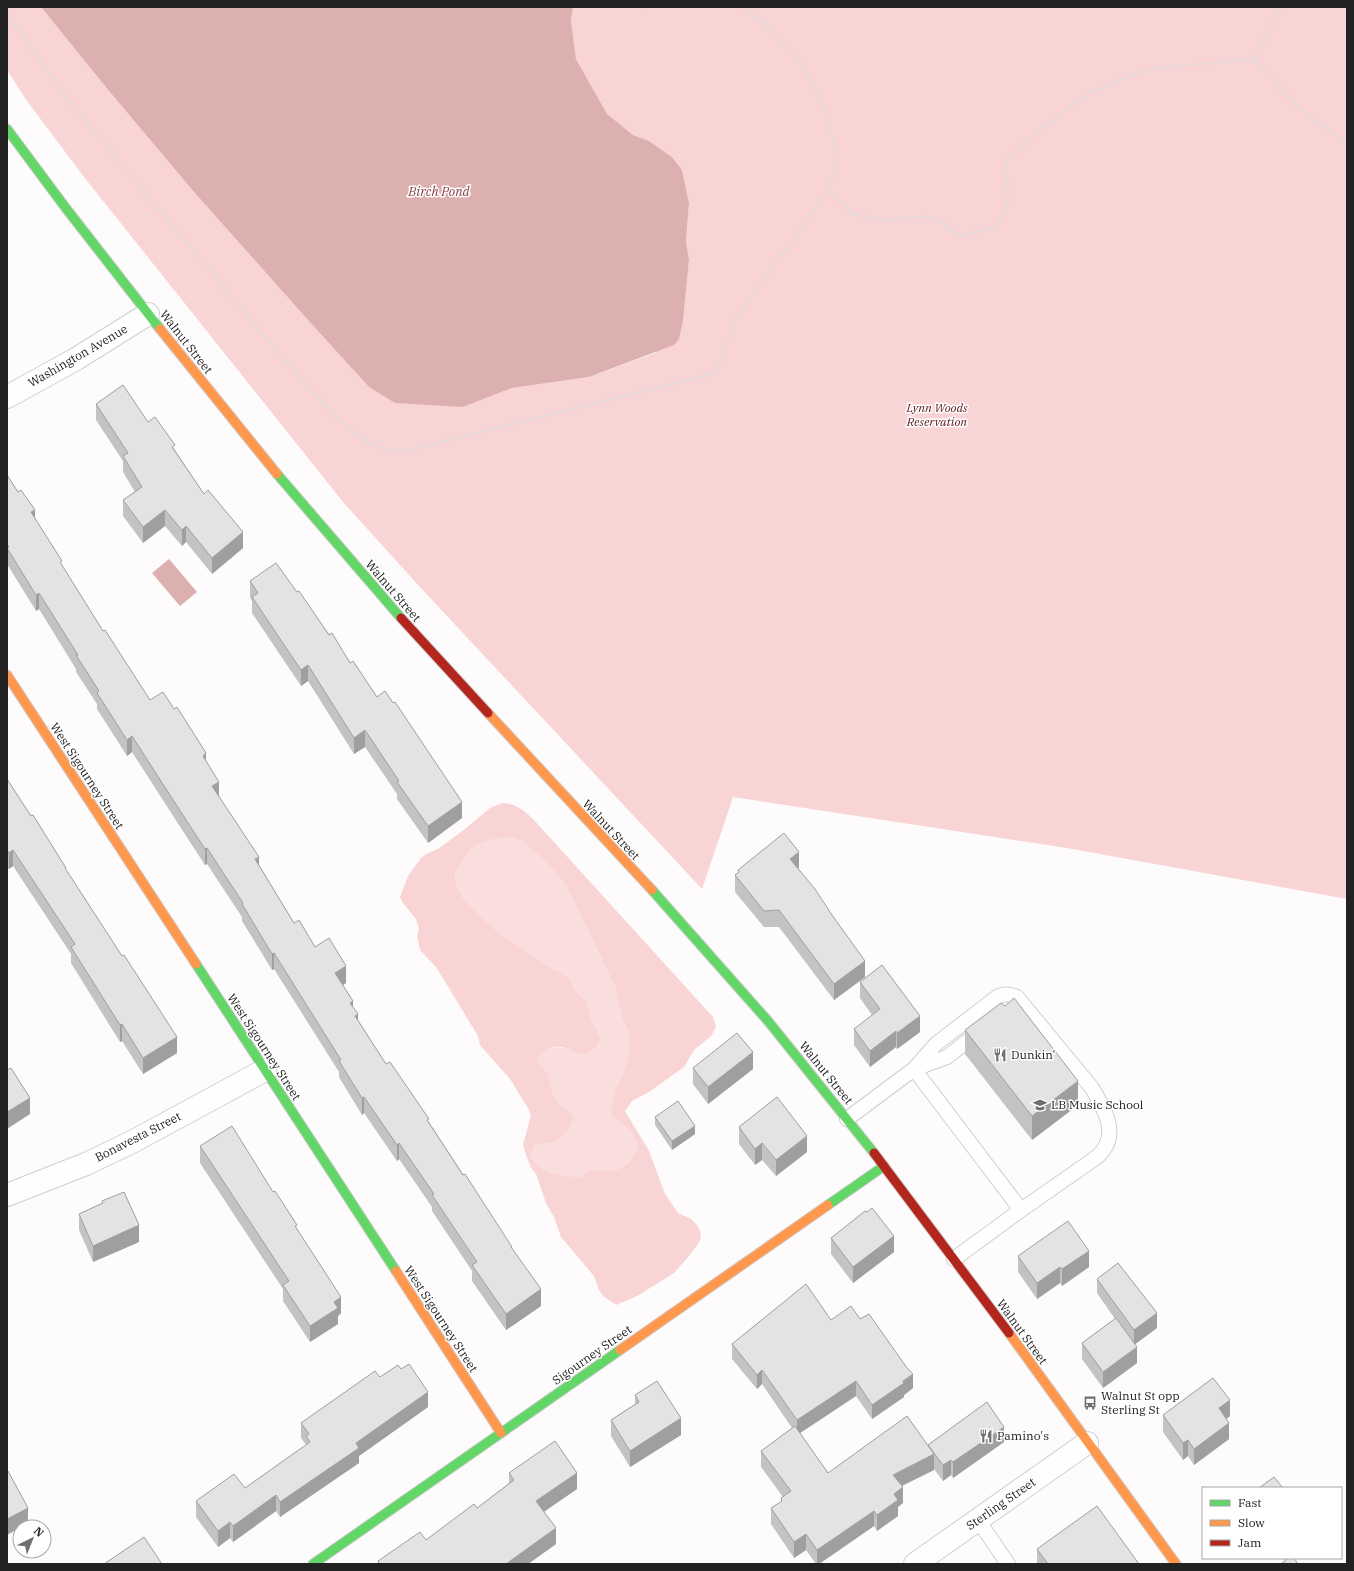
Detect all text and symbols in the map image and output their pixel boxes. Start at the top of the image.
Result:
water label: Birch Pond [407,183,471,200]
street label: Walnut Street [157,307,216,377]
street label: Washington Avenue [25,321,130,390]
park label: Lynn Woods Reservation [905,400,968,429]
street label: Walnut Street [362,557,424,625]
street label: West Sigourney Street [47,720,127,832]
street label: Walnut Street [580,796,643,863]
street label: West Sigourney Street [224,991,304,1103]
street label: Walnut Street [796,1038,856,1107]
restaurant icon: Dunkin' [992,1047,1008,1063]
place label: Dunkin' [1011,1047,1055,1062]
school or university icon: LB Music School [1032,1097,1048,1113]
place label: LB Music School [1051,1097,1144,1112]
street label: Bonavesta Street [92,1108,183,1165]
street label: West Sigourney Street [401,1263,481,1375]
street label: Walnut Street [994,1296,1051,1367]
street label: Sigourney Street [549,1322,634,1388]
place label: Walnut St opp Sterling St [1101,1388,1180,1417]
bus stop icon: Walnut St opp Sterling St [1082,1395,1098,1411]
restaurant icon: Pamino's [978,1428,994,1444]
place label: Pamino's [997,1428,1049,1443]
street label: Sterling Street [963,1474,1038,1533]
legend [1202,1487,1342,1559]
text: Fast [1238,1495,1262,1510]
text: Slow [1238,1515,1265,1530]
north arrow [12,1519,52,1559]
text: N [31,1524,47,1540]
text: Jam [1238,1535,1262,1550]

